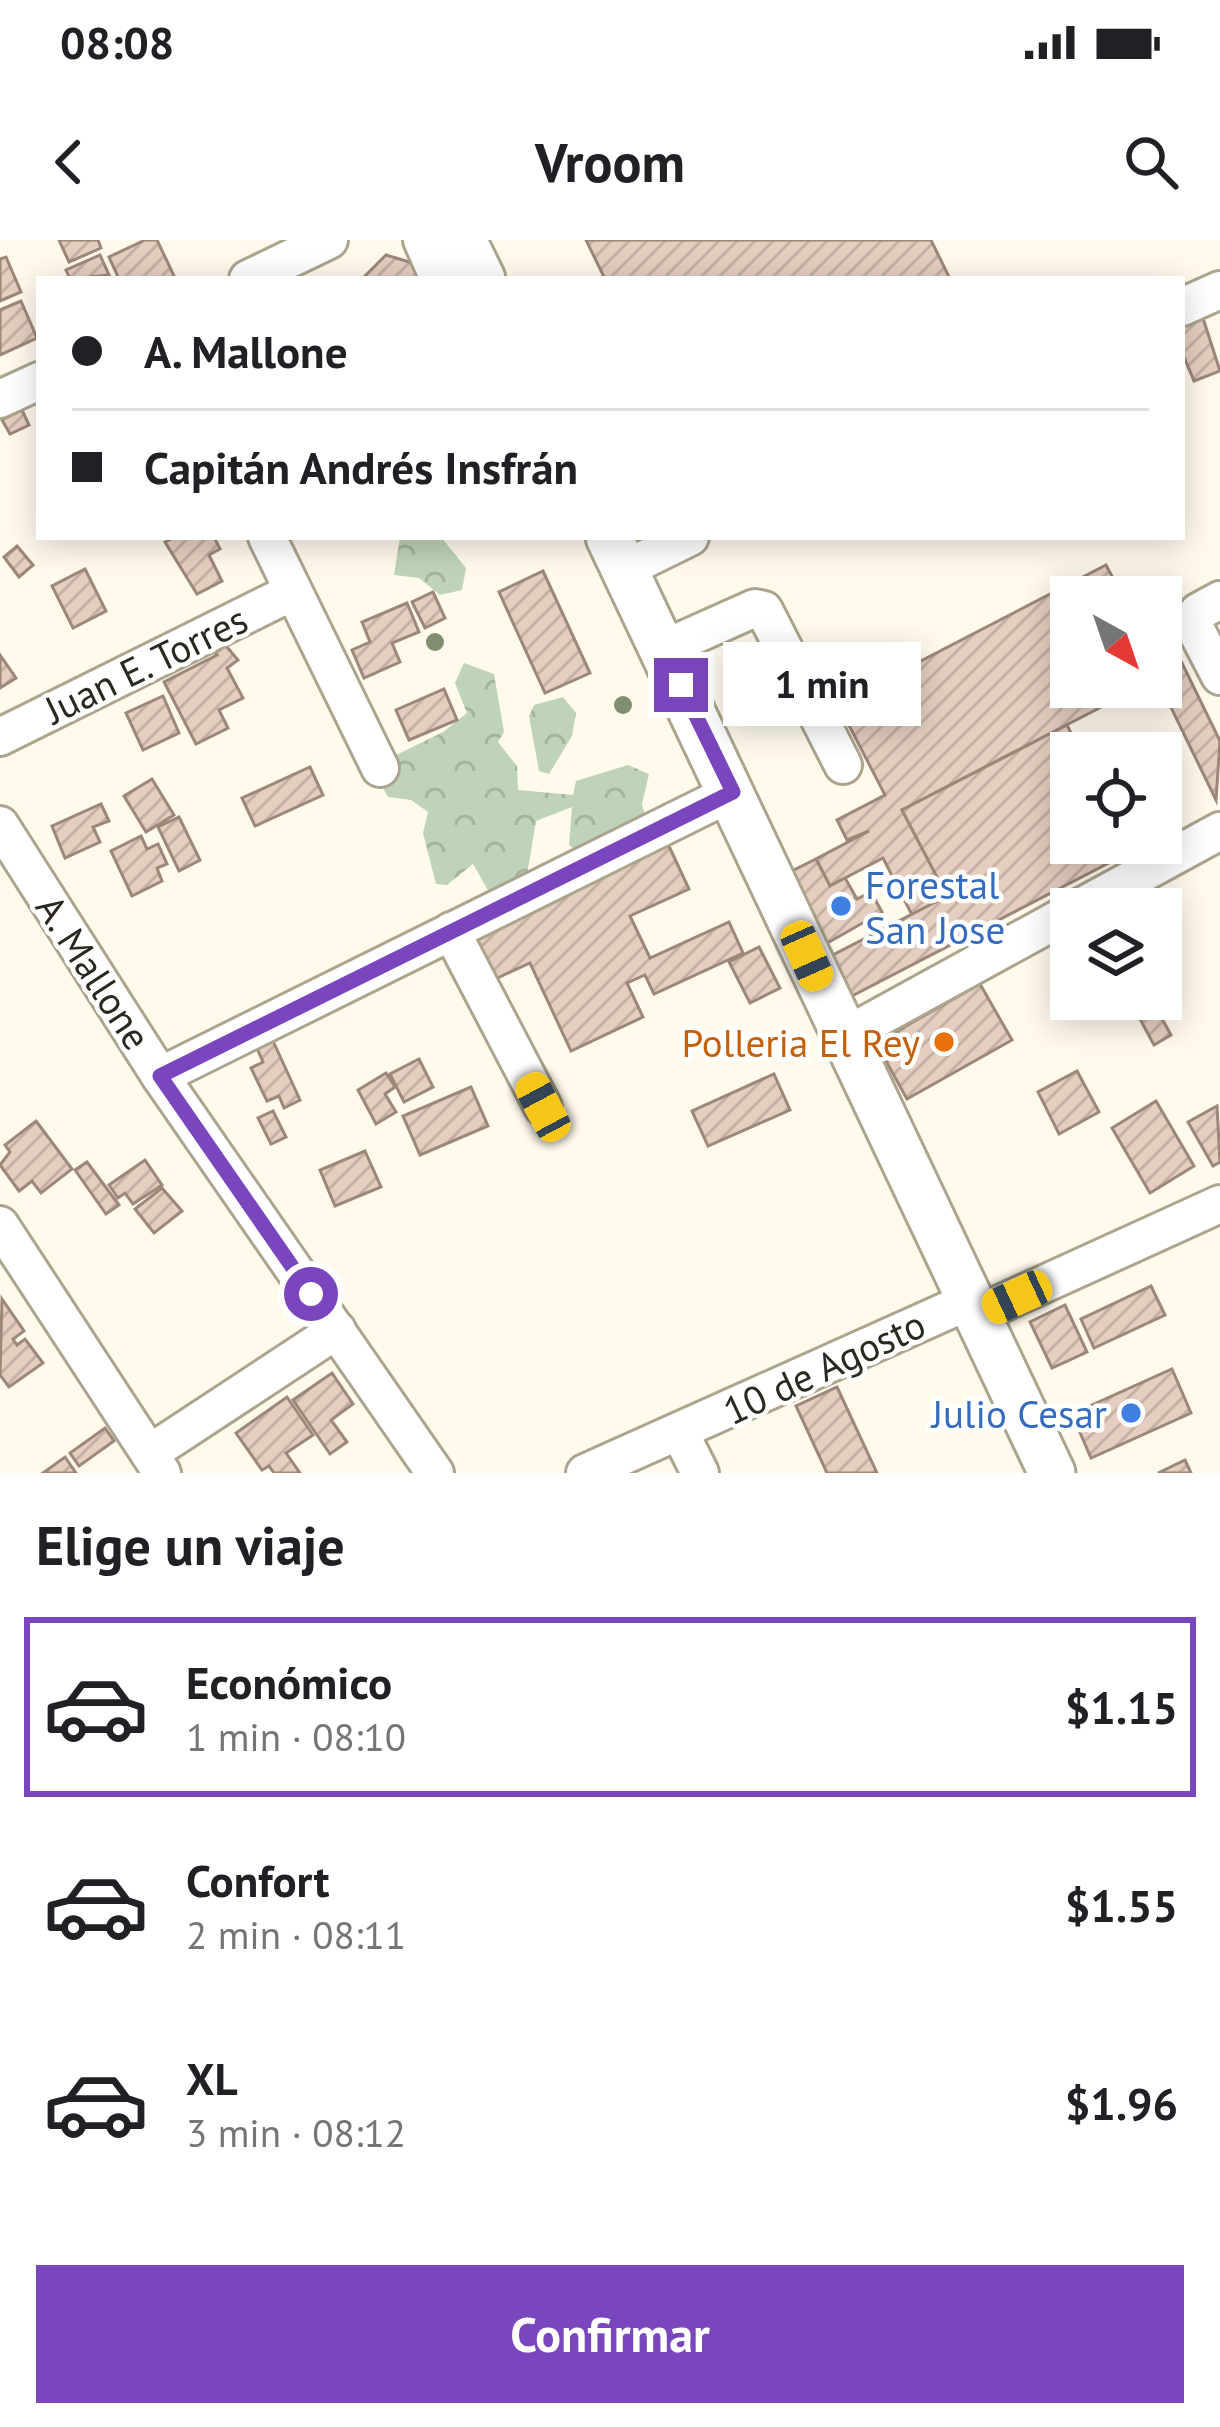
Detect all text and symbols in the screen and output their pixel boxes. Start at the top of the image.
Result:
text: 08:08 [60,13,174,71]
text: Vroom [535,127,685,197]
icon: back [36,129,102,195]
icon: search [1118,129,1184,195]
text: A. Mallone [144,322,348,380]
text: Capitán Andrés Insfrán [144,438,578,496]
north arrow [1050,576,1182,708]
map controls [1050,576,1182,1020]
street label: Juan E. Torres [35,593,256,736]
callout: 1 min [723,643,921,727]
route end [654,658,708,712]
text: 1 min [774,658,870,709]
button: locate [1050,732,1182,864]
place label: Forestal San Jose [865,859,1005,955]
street label: A. Mallone [25,885,163,1059]
button: layers [1050,888,1182,1020]
marker: Forestal San Jose [828,893,854,919]
car [776,916,838,996]
place label: Polleria El Rey [681,1017,920,1068]
marker: Polleria El Rey [931,1029,957,1055]
car [510,1067,576,1147]
car [977,1265,1057,1329]
route start [284,1267,338,1321]
street label: 10 de Agosto [715,1298,933,1436]
place label: Julio Cesar [930,1388,1107,1439]
marker: Julio Cesar [1118,1400,1144,1426]
text: Elige un viaje [36,1510,345,1580]
icon: car [42,1653,150,1761]
text: Económico [186,1653,392,1711]
text: $1.15 [1065,1678,1178,1736]
text: 1 min · 08:10 [186,1711,406,1762]
icon: car [42,1851,150,1959]
text: Confort [186,1851,329,1909]
text: $1.55 [1065,1876,1178,1934]
text: 2 min · 08:11 [186,1909,406,1960]
icon: car [42,2049,150,2157]
text: XL [186,2049,238,2107]
text: $1.96 [1065,2074,1178,2132]
text: 3 min · 08:12 [186,2107,406,2158]
button: Confirmar [36,2265,1184,2403]

